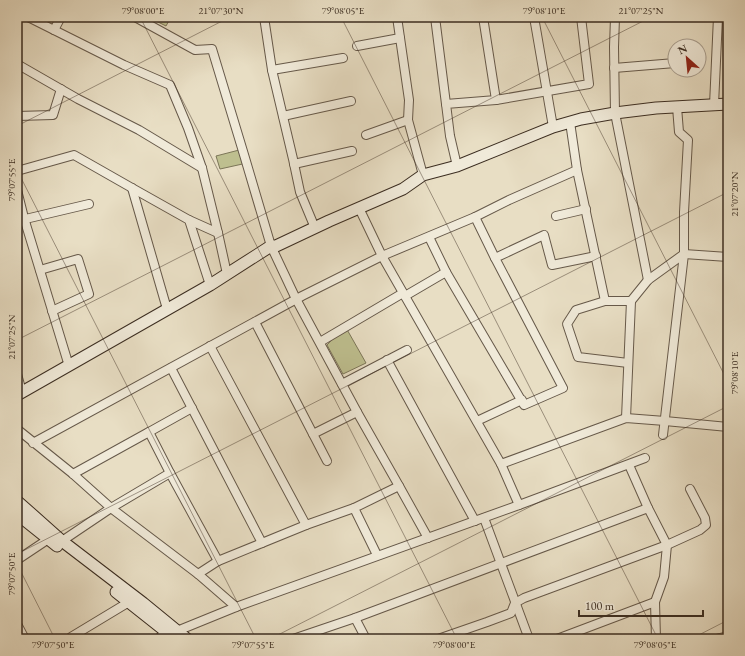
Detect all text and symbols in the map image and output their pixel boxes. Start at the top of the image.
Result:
text: 79°08'00"E [122,4,165,17]
text: 21°07'30"N [199,4,244,17]
text: 79°08'05"E [322,4,365,17]
text: 79°08'10"E [523,4,566,17]
text: 21°07'25"N [619,4,664,17]
north arrow [667,38,707,78]
text: N [675,41,690,57]
text: 79°07'55"E [5,158,18,201]
text: 21°07'20"N [728,171,741,216]
text: 21°07'25"N [5,314,18,359]
text: 79°08'10"E [728,351,741,394]
text: 79°07'50"E [5,552,18,595]
scale bar [579,592,703,618]
text: 100 m [585,598,615,614]
text: 79°07'50"E [32,638,75,651]
text: 79°07'55"E [232,638,275,651]
text: 79°08'00"E [433,638,476,651]
text: 79°08'05"E [634,638,677,651]

